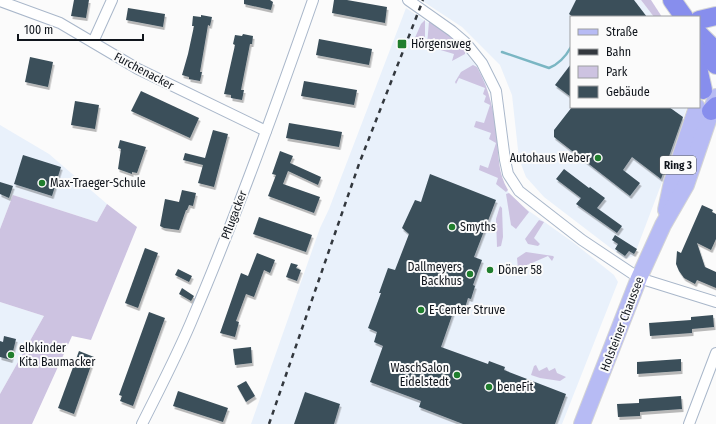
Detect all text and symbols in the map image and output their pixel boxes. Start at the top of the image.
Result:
scale bar [18,16,143,42]
legend [570,16,700,108]
text: 100 m [24,23,53,37]
text: Straße [606,25,638,39]
place label: Hörgensweg [411,37,471,51]
marker: Hörgensweg [396,38,408,50]
text: Bahn [606,45,631,59]
street label: Furchenacker [112,49,177,93]
text: Park [606,65,628,79]
text: Gebäude [606,85,650,99]
place label: Autohaus Weber [510,151,591,165]
marker: Autohaus Weber [593,153,603,163]
road number: Ring 3 [660,156,696,174]
place label: Max-Traeger-Schule [50,176,146,190]
marker: Max-Traeger-Schule [37,178,47,188]
street label: Pflugacker [218,188,250,241]
place label: Smyths [460,220,496,234]
marker: Smyths [447,222,457,232]
place label: Dallmeyers Backhus [408,260,462,288]
place label: Döner 58 [498,263,542,277]
marker: Döner 58 [485,265,495,275]
marker: Dallmeyers Backhus [465,269,475,279]
street label: Holsteiner Chaussee [597,275,647,373]
place label: E-Center Struve [429,303,505,317]
marker: E-Center Struve [416,305,426,315]
place label: elbkinder Kita Baumacker [19,341,96,369]
marker: elbkinder Kita Baumacker [6,350,16,360]
place label: WaschSalon Eidelstedt [391,361,449,389]
marker: WaschSalon Eidelstedt [452,370,462,380]
place label: beneFit [497,380,533,394]
marker: beneFit [484,382,494,392]

